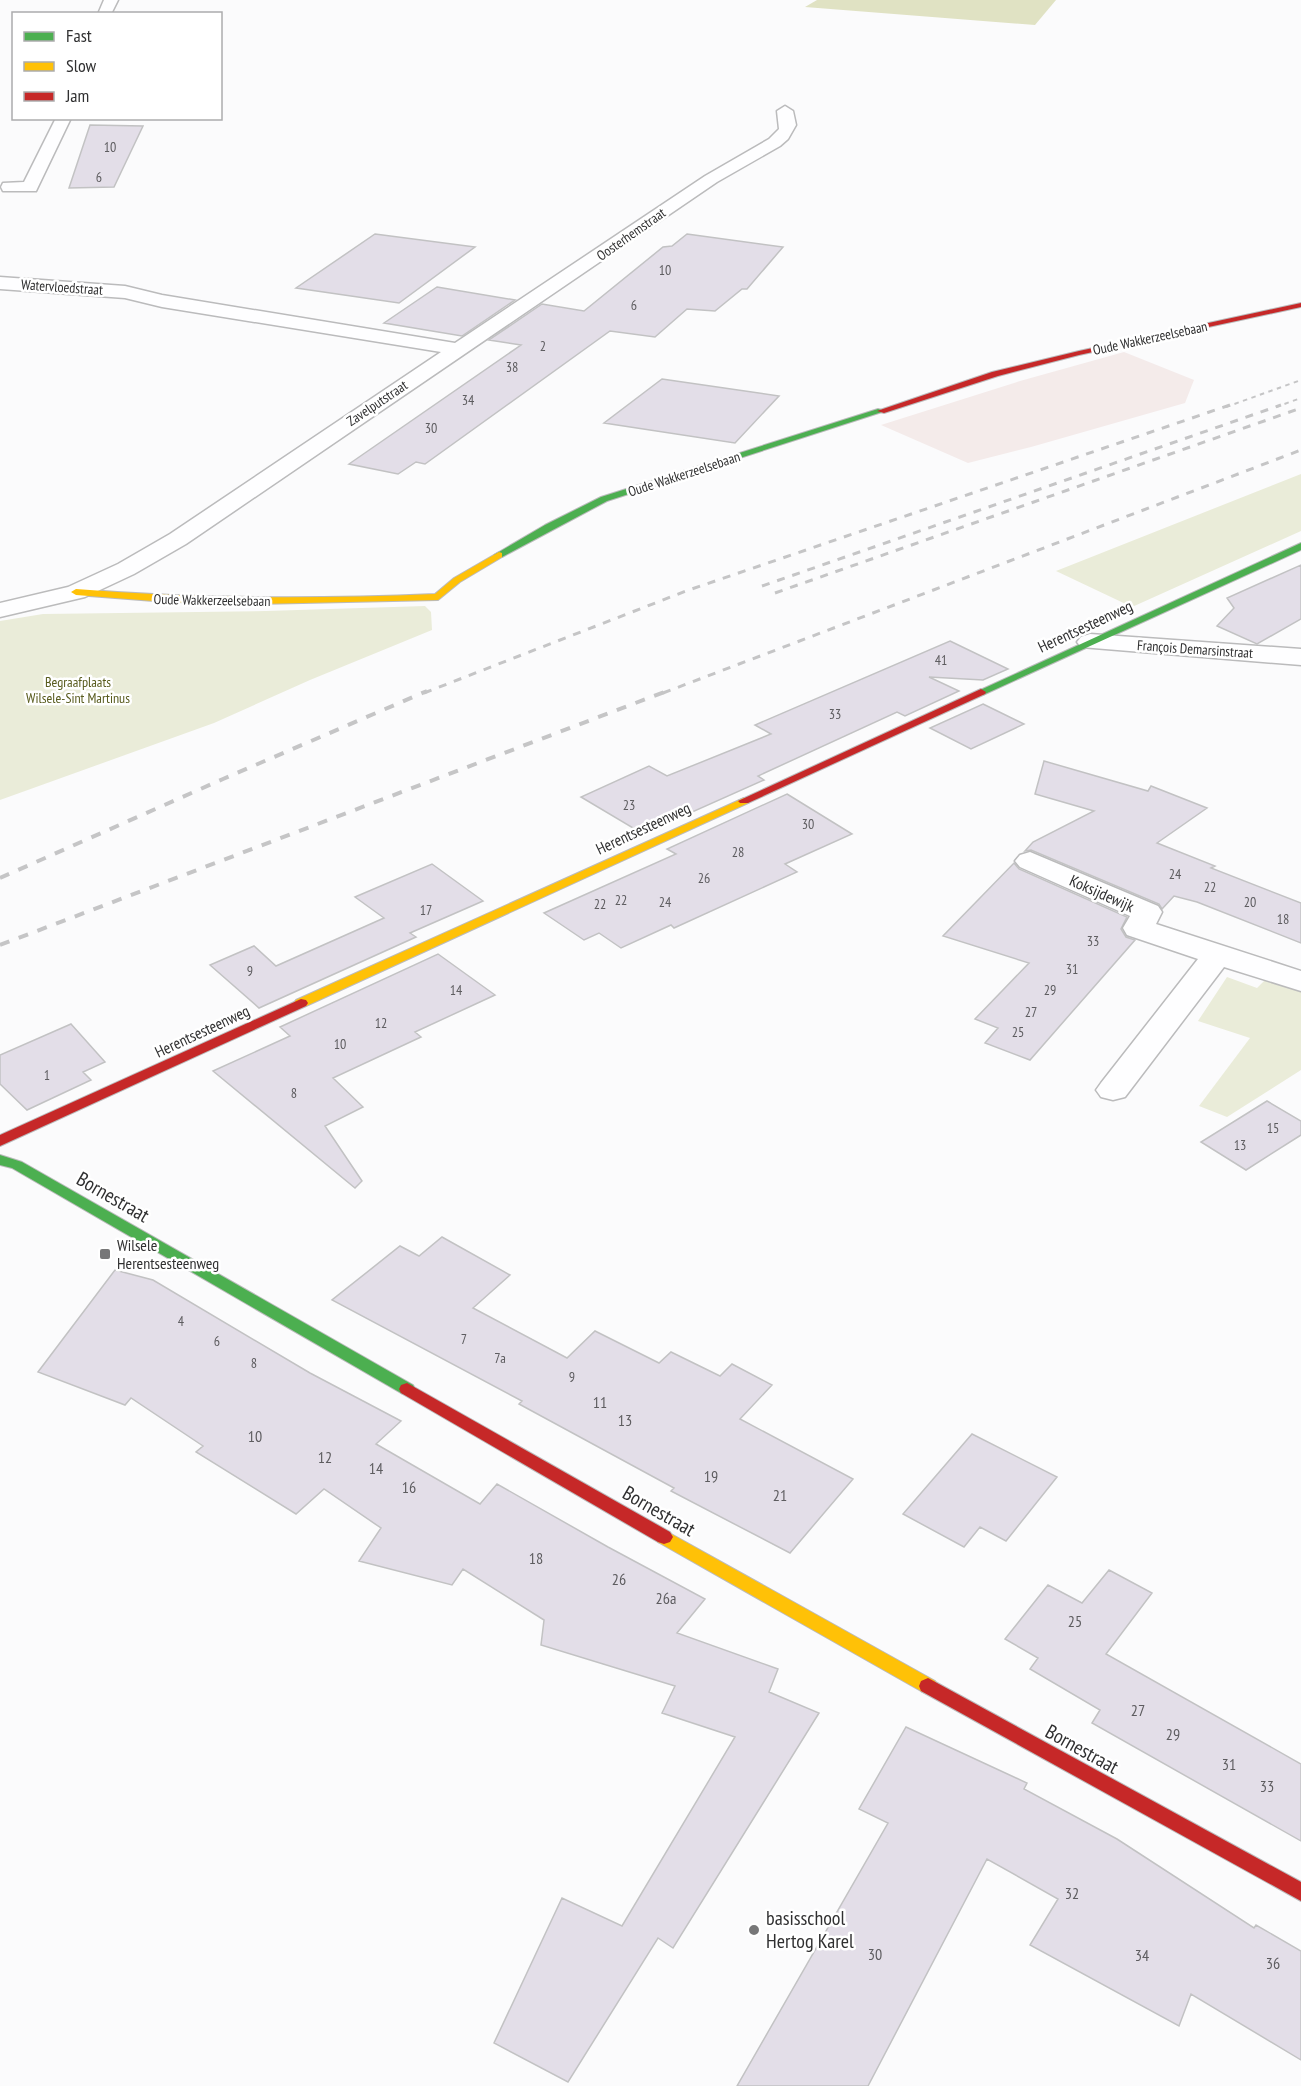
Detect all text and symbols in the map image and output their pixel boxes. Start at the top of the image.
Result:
legend [12,12,222,120]
text: Fast [66,24,92,47]
text: Slow [66,54,97,77]
text: Jam [65,84,89,107]
house number: 10 [104,138,116,156]
house number: 6 [96,168,102,186]
street label: Oosterhemstraat [593,204,669,264]
house number: 10 [659,261,671,279]
street label: Watervloedstraat [20,275,104,299]
house number: 6 [631,296,637,314]
street label: Oude Wakkerzeelsebaan [1091,317,1209,359]
house number: 2 [540,337,546,355]
house number: 38 [506,358,518,376]
street label: Zavelputstraat [343,376,411,430]
house number: 34 [462,391,475,409]
house number: 30 [425,419,437,437]
street label: Oude Wakkerzeelsebaan [626,447,742,501]
street label: Oude Wakkerzeelsebaan [153,590,271,610]
street label: Herentsesteenweg [1035,595,1135,657]
street label: François Demarsinstraat [1137,636,1254,662]
house number: 41 [935,651,947,669]
park label: Begraafplaats Wilsele-Sint Martinus [26,673,130,707]
house number: 33 [829,705,841,723]
house number: 23 [623,796,635,814]
street label: Herentsesteenweg [593,797,693,859]
house number: 30 [802,815,814,833]
house number: 28 [732,843,744,861]
house number: 24 [1169,865,1182,883]
house number: 26 [698,869,710,887]
street label: Koksijdewijk [1067,870,1138,916]
house number: 22 [1204,878,1216,896]
house number: 22 [615,891,627,909]
house number: 24 [659,893,672,911]
house number: 20 [1244,893,1256,911]
house number: 22 [594,895,606,913]
house number: 17 [420,901,432,919]
house number: 18 [1277,910,1289,928]
house number: 33 [1087,932,1099,950]
house number: 31 [1066,960,1078,978]
house number: 9 [247,962,253,980]
house number: 14 [450,981,463,999]
house number: 29 [1044,981,1056,999]
street label: Herentsesteenweg [152,1000,252,1062]
house number: 27 [1025,1003,1037,1021]
house number: 12 [375,1014,387,1032]
house number: 25 [1012,1023,1024,1041]
house number: 10 [334,1035,346,1053]
house number: 1 [44,1066,50,1084]
house number: 8 [291,1084,297,1102]
house number: 15 [1267,1119,1279,1137]
house number: 13 [1234,1136,1246,1154]
street label: Bornestraat [72,1166,154,1228]
place label: Wilsele Herentsesteenweg [117,1235,219,1273]
marker: Wilsele Herentsesteenweg [98,1247,112,1261]
house number: 4 [178,1312,185,1330]
house number: 7 [461,1330,467,1348]
house number: 6 [214,1332,220,1350]
house number: 7a [494,1349,506,1367]
house number: 8 [251,1354,257,1372]
house number: 9 [569,1368,575,1386]
house number: 11 [593,1392,607,1412]
house number: 13 [618,1410,632,1430]
house number: 10 [248,1426,262,1446]
house number: 12 [318,1447,332,1467]
house number: 14 [369,1458,383,1478]
house number: 19 [704,1466,718,1486]
house number: 16 [402,1477,416,1497]
street label: Bornestraat [618,1480,700,1542]
house number: 21 [773,1485,787,1505]
house number: 18 [529,1548,543,1568]
house number: 26 [612,1569,626,1589]
house number: 26a [656,1588,676,1608]
house number: 25 [1068,1611,1082,1631]
house number: 27 [1131,1700,1145,1720]
street label: Bornestraat [1041,1718,1124,1780]
house number: 29 [1166,1724,1180,1744]
house number: 31 [1222,1754,1236,1774]
house number: 33 [1260,1776,1274,1796]
house number: 32 [1065,1883,1079,1903]
place label: basisschool Hertog Karel [766,1905,854,1954]
marker: basisschool Hertog Karel [747,1923,761,1937]
house number: 30 [868,1944,882,1964]
house number: 34 [1135,1945,1149,1965]
house number: 36 [1266,1953,1280,1973]

